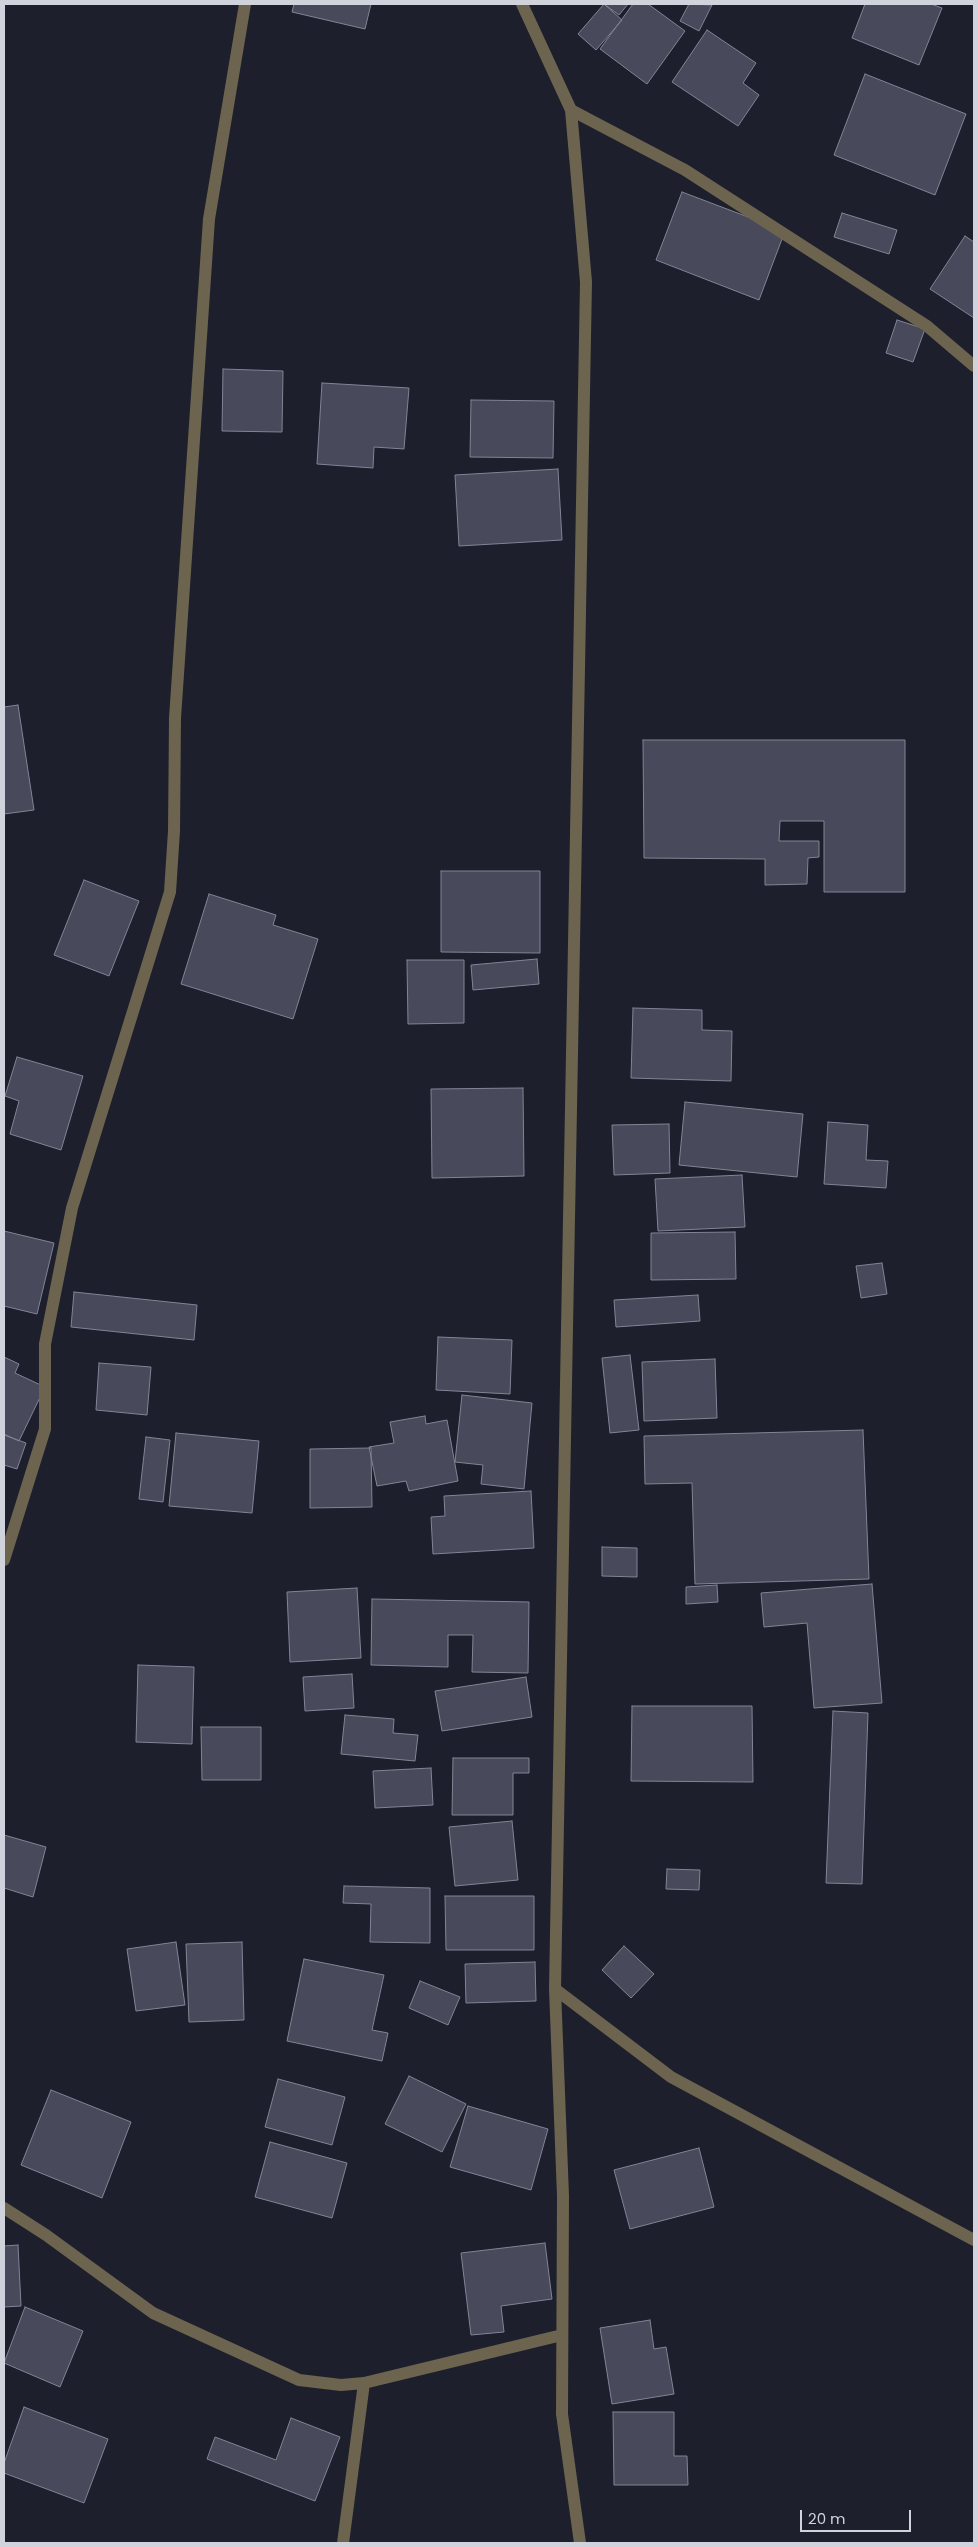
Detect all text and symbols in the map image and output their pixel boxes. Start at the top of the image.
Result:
scale bar [803,2500,914,2532]
text: 20 m [808,2508,846,2529]

